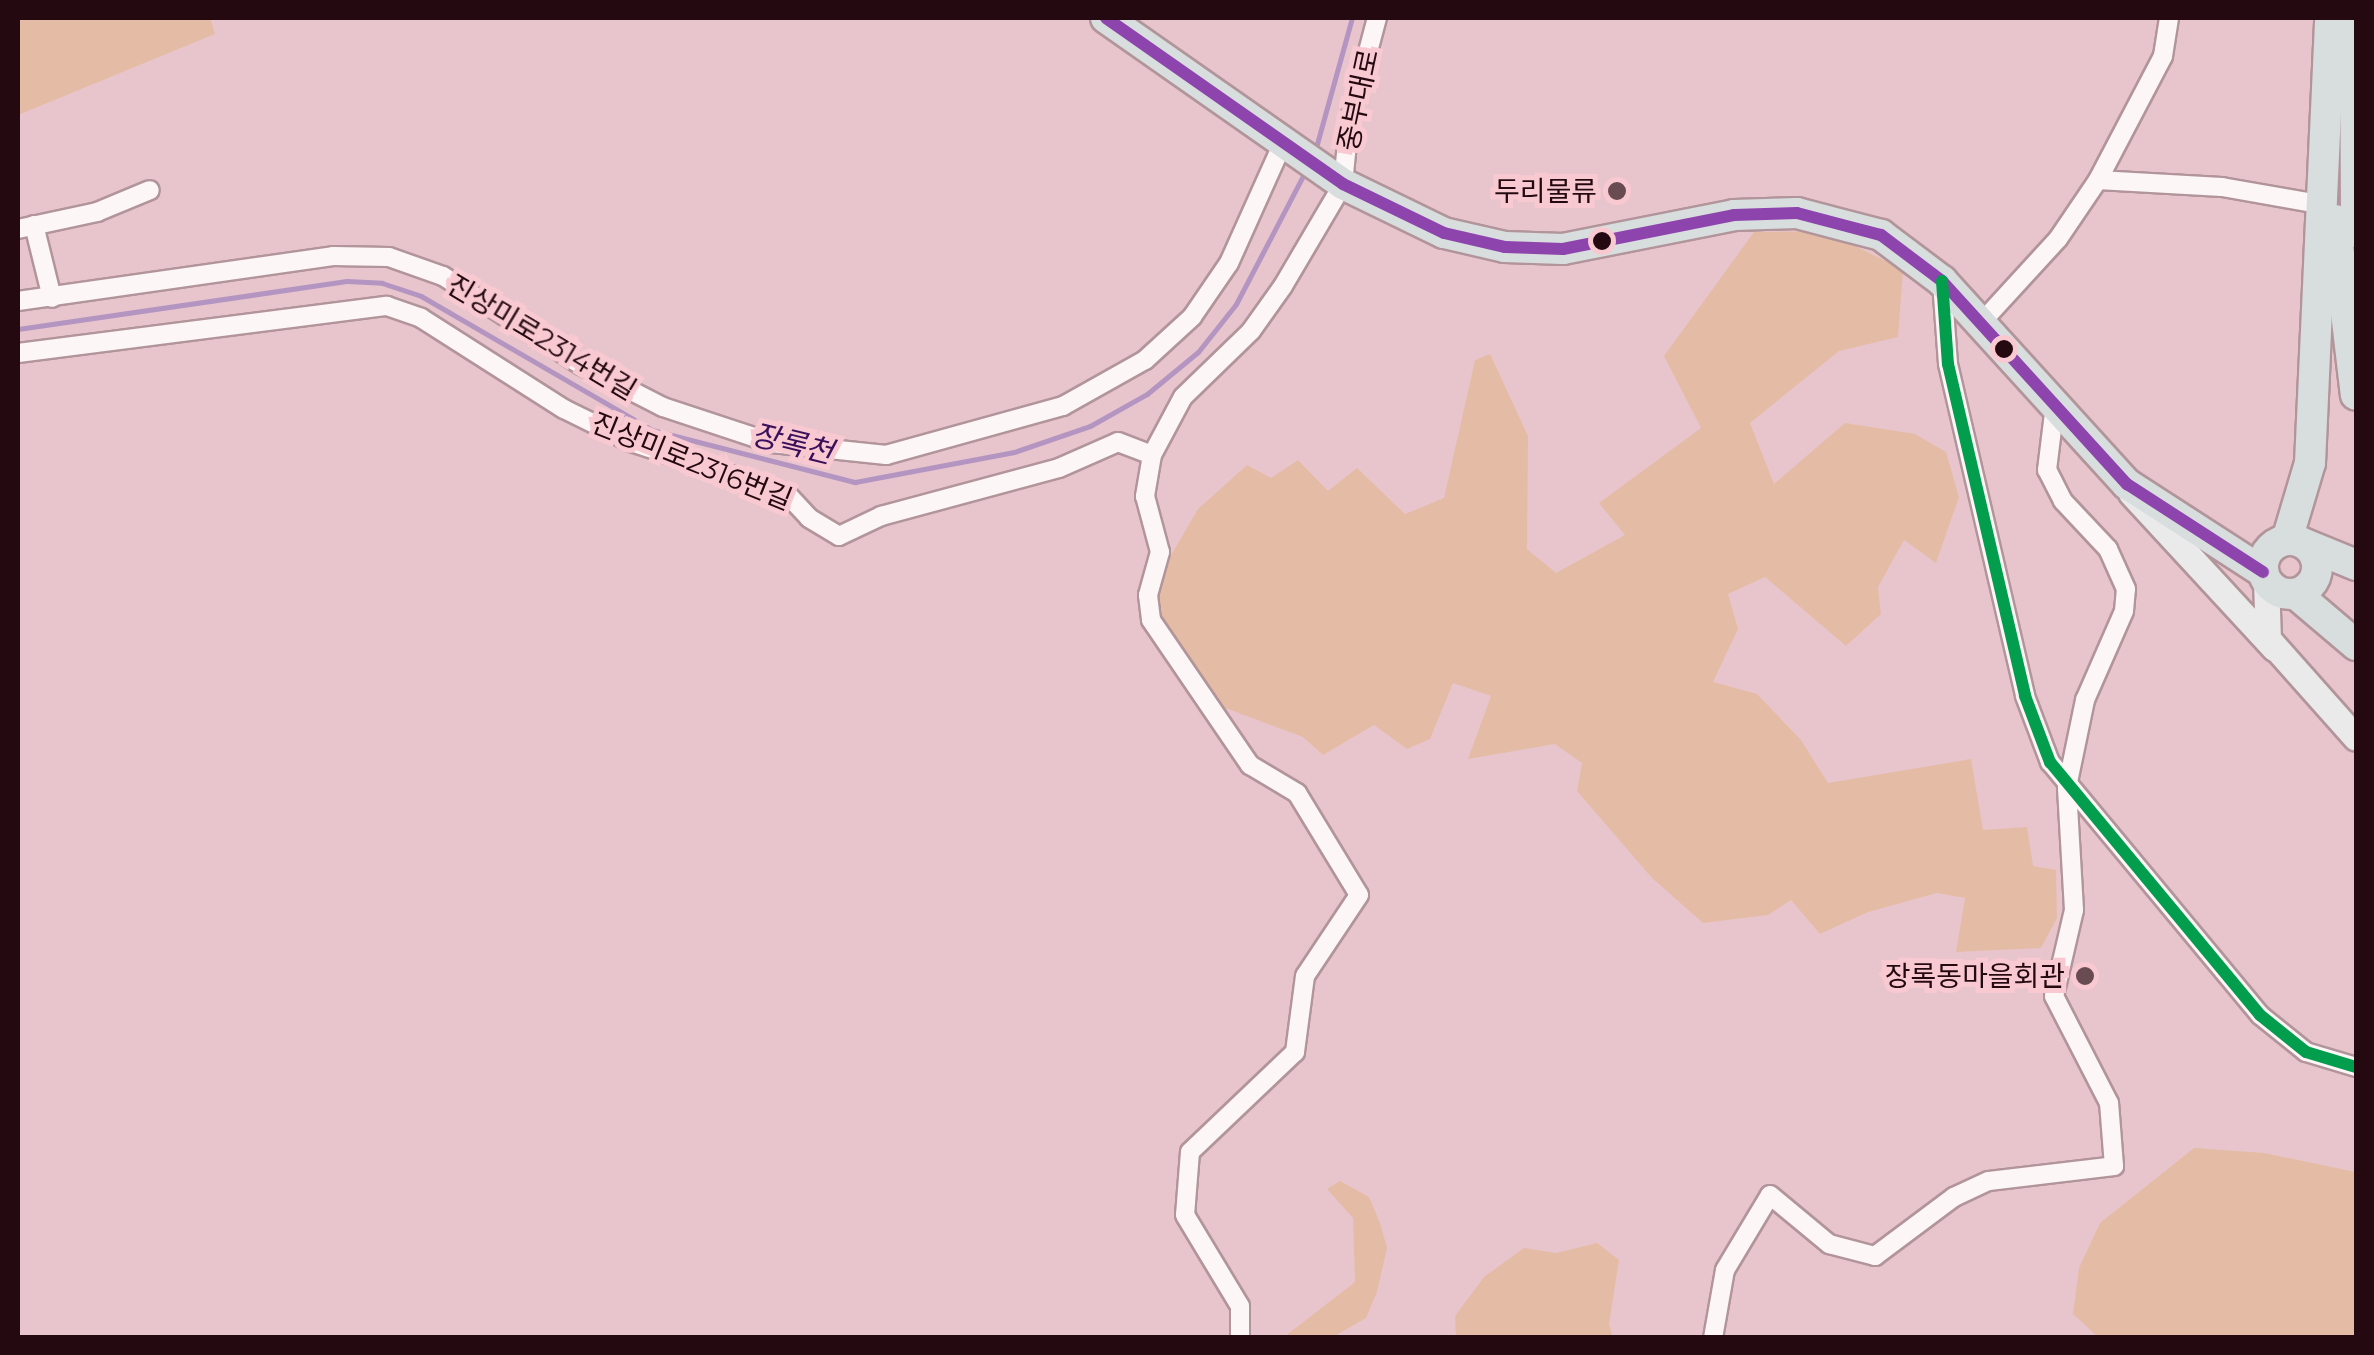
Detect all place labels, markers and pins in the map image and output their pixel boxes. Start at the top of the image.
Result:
place label: 두리물류 [1494,174,1597,208]
marker: 두리물류 [1606,180,1628,202]
unlabelled marker [1592,231,1612,251]
unlabelled marker [1994,339,2014,359]
place label: 장록동마을회관 [1885,959,2065,993]
marker: 장록동마을회관 [2074,965,2096,987]

